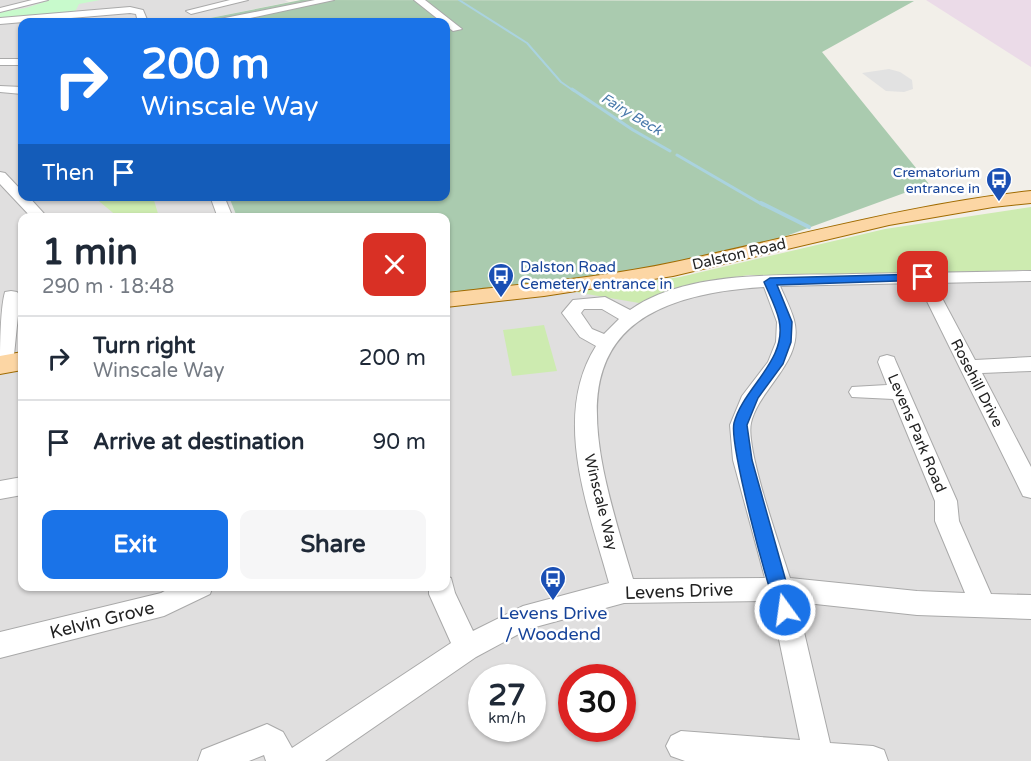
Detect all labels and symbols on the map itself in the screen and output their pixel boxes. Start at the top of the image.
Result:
water label: Fairy Beck [598,90,666,140]
place label: Crematorium entrance in [893,164,980,197]
bus stop icon: Crematorium entrance in [984,165,1014,203]
street label: Dalston Road [690,234,788,274]
pin [897,251,948,302]
place label: Dalston Road Cemetery entrance in [520,258,672,293]
bus stop icon: Dalston Road Cemetery entrance in [486,261,516,299]
street label: Rosehill Drive [947,336,1007,430]
street label: Levens Park Road [884,371,950,495]
street label: Winscale Way [580,452,622,552]
bus stop icon: Levens Drive / Woodend [538,564,568,602]
street label: Levens Drive [624,578,734,604]
position arrow [753,578,817,642]
street label: Kelvin Grove [47,596,157,644]
place label: Levens Drive / Woodend [499,602,607,645]
speed limit sign: 30 [558,664,636,742]

